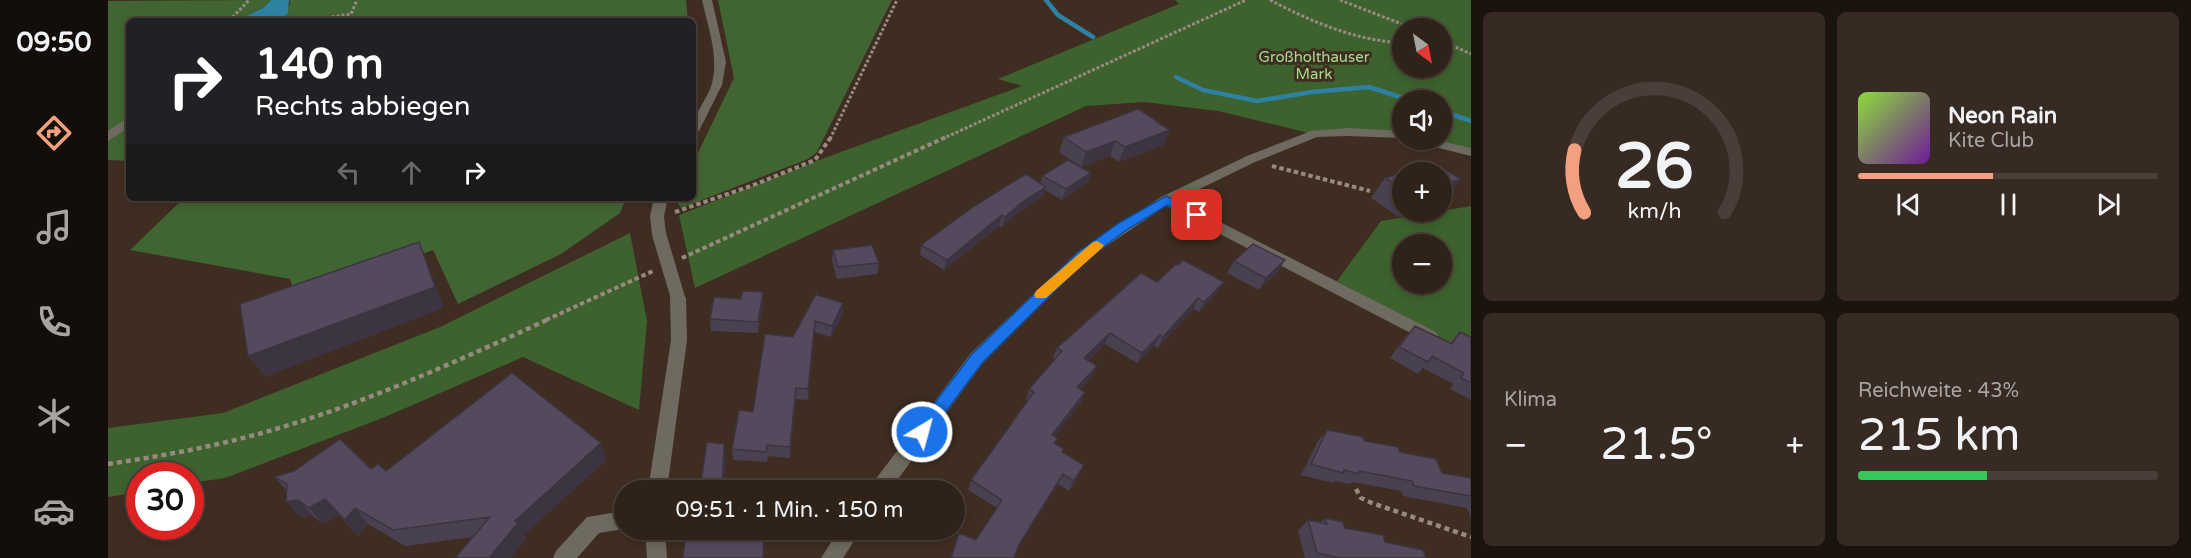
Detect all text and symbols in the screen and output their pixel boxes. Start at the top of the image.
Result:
north arrow [1392,18,1452,78]
map controls [1392,18,1452,294]
text: 09:50 [17,26,91,59]
text: 140 m [255,39,384,90]
icon: right [156,42,234,120]
park label: Großholthauser Mark [1259,48,1370,83]
text: Rechts abbiegen [255,90,470,123]
button: sound [1392,90,1452,150]
text: Neon Rain [1948,103,2057,129]
icon: directions [33,112,75,154]
text: Kite Club [1948,129,2034,153]
text: 26 [1615,131,1693,206]
icon: left [332,156,365,189]
icon: ahead [395,156,428,189]
icon: right [458,156,491,189]
button: + [1392,162,1452,222]
icon: previous [1892,188,1925,221]
icon: pause [1992,188,2025,221]
icon: next [2092,188,2125,221]
pin [1171,189,1222,240]
icon: arrive [1180,198,1213,231]
text: km/h [1627,199,1681,225]
icon: music [33,206,75,248]
button: − [1392,234,1452,294]
icon: phone [33,301,75,343]
text: Reichweite · 43% [1858,379,2019,403]
text: Klima [1504,388,1557,412]
icon: climate [33,395,75,437]
position arrow [890,400,954,464]
text: 215 km [1858,409,2020,463]
text: 21.5° [1600,418,1713,472]
text: − [1504,426,1528,465]
text: + [1785,426,1804,465]
speed limit sign: 30 [126,462,204,540]
icon: car [33,490,75,532]
text: 09:51 · 1 Min. · 150 m [676,497,903,523]

